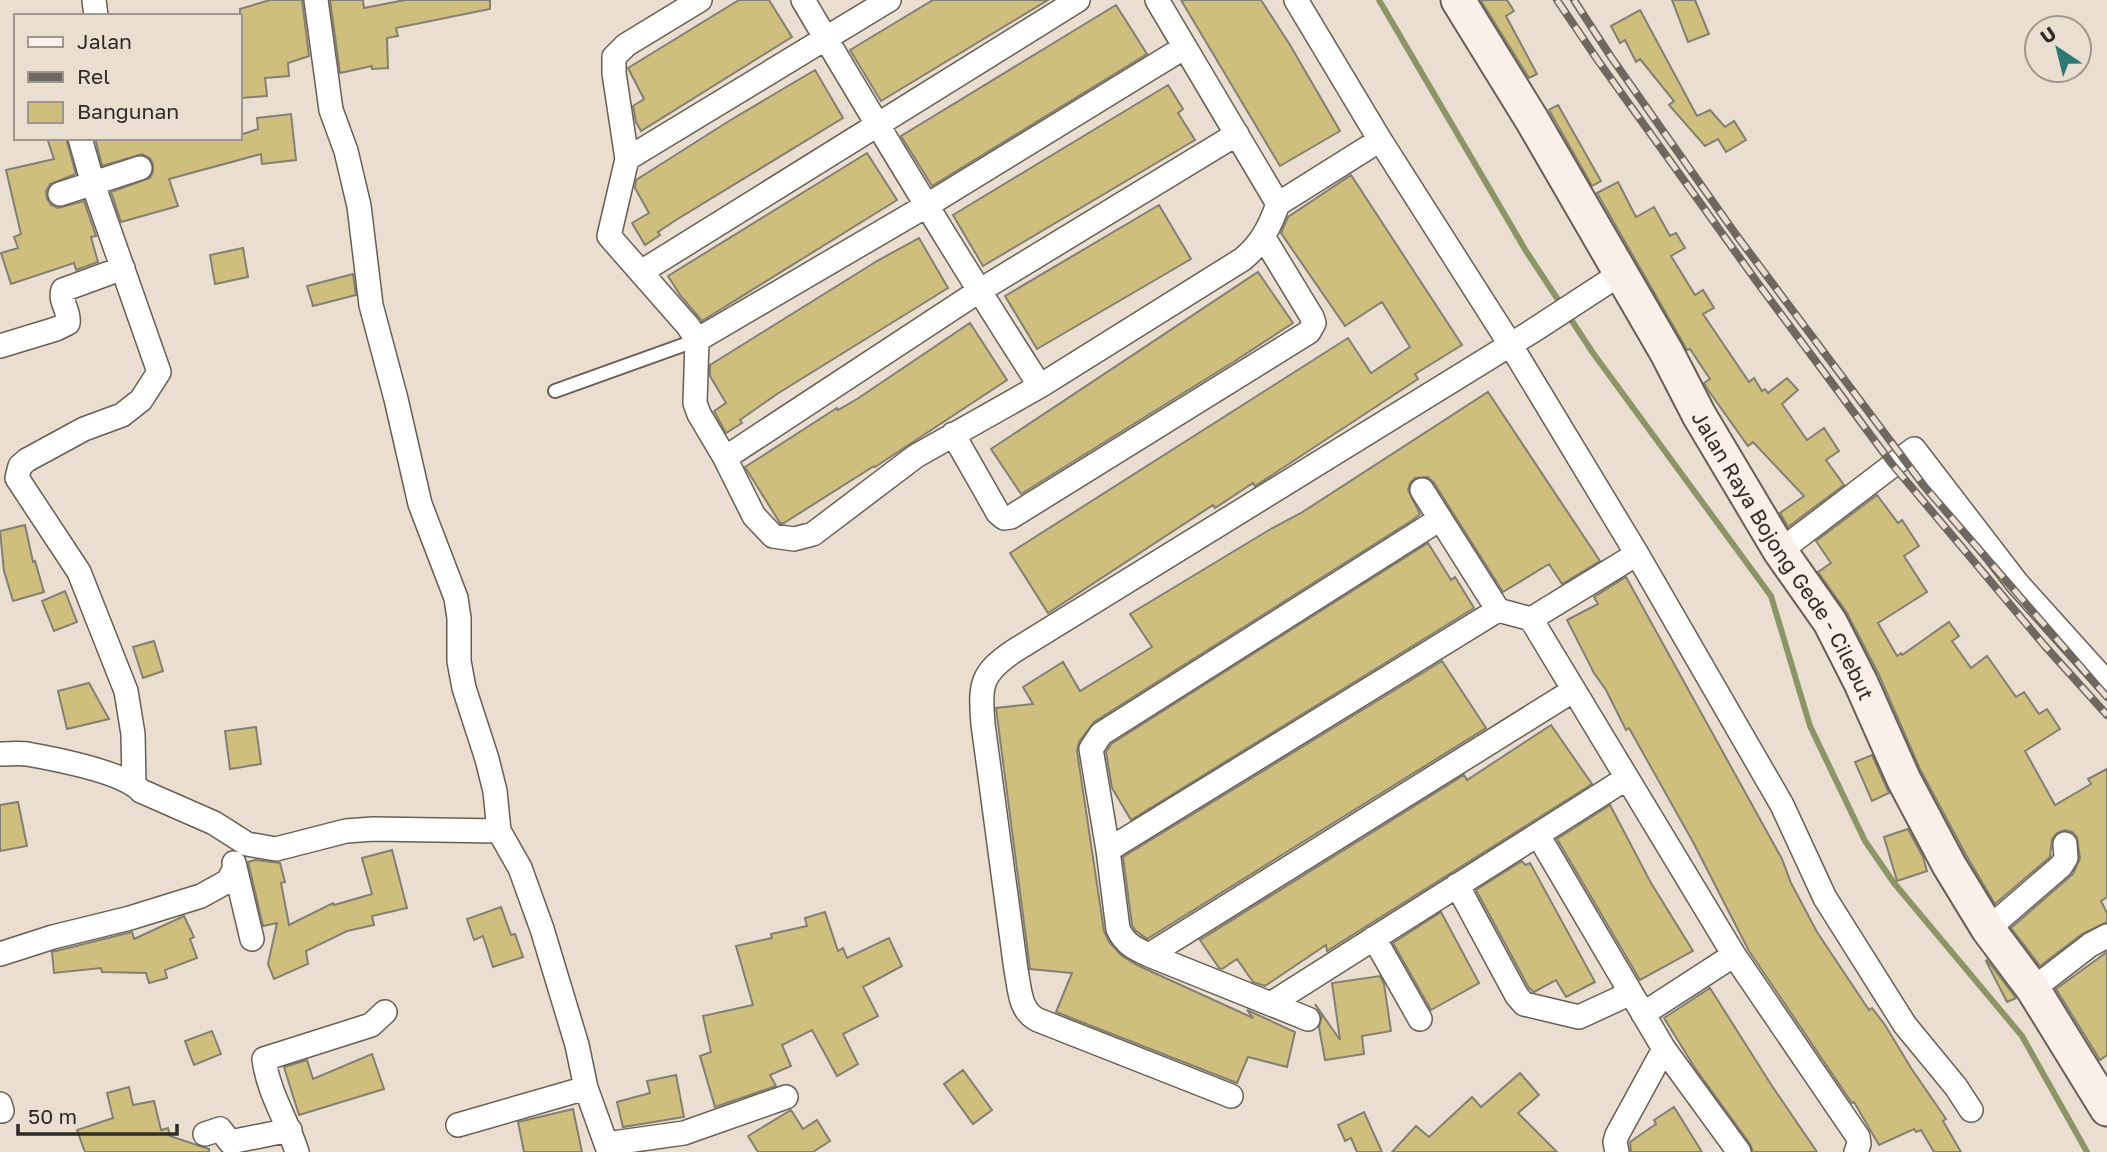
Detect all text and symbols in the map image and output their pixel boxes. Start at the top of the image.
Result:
legend [14,14,242,140]
north arrow [2023,14,2093,84]
text: U [2036,21,2060,48]
text: Jalan [77,28,132,54]
text: Rel [77,63,110,89]
text: Bangunan [77,98,179,124]
street label: Jalan Raya Bojong Gede - Cilebut [1686,406,1880,704]
scale bar [18,1092,177,1136]
text: 50 m [28,1103,77,1129]

